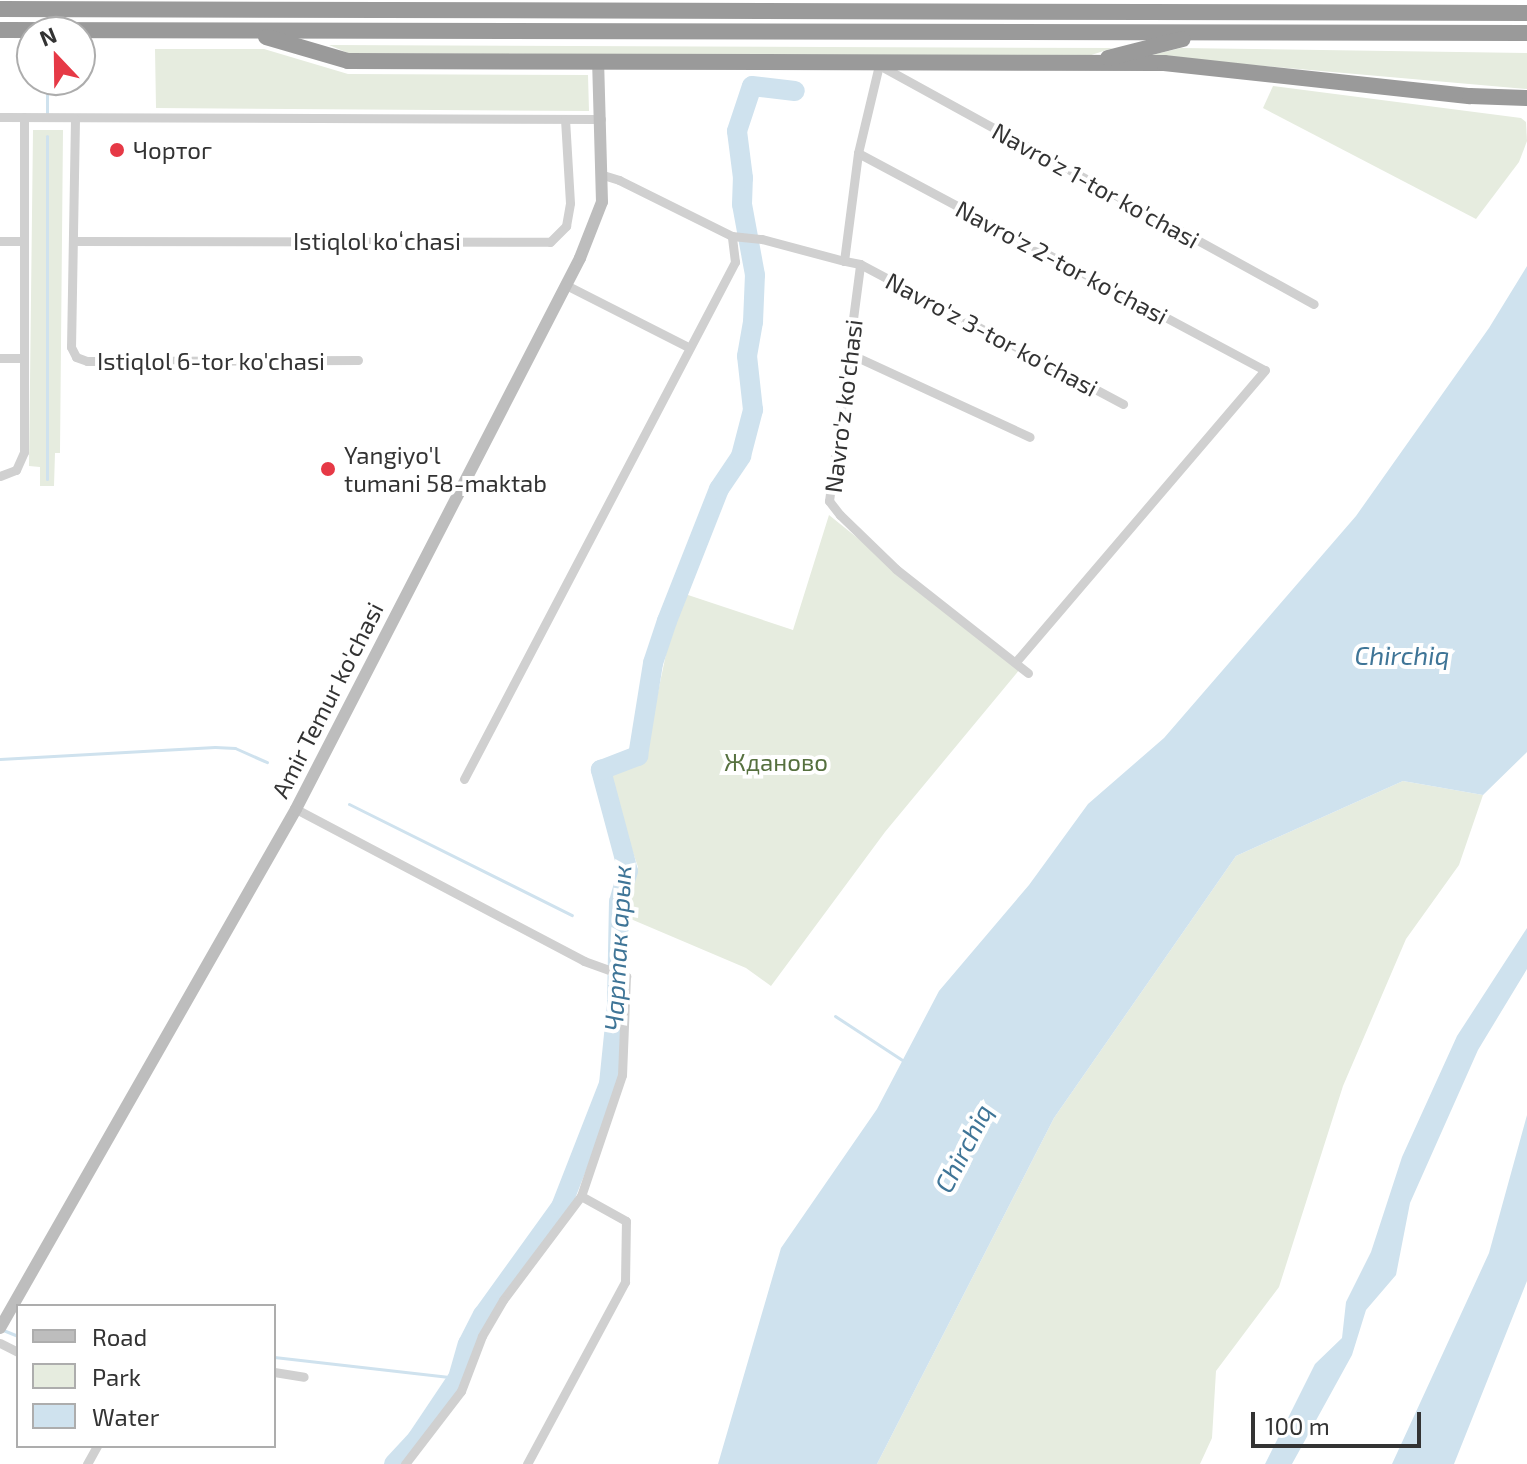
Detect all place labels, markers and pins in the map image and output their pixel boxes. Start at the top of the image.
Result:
place label: Чортог [133,136,212,164]
marker: Чортог [108,141,126,159]
place label: Yangiyo'l tumani 58-maktab [344,441,547,497]
marker: Yangiyo'l tumani 58-maktab [319,460,337,478]

